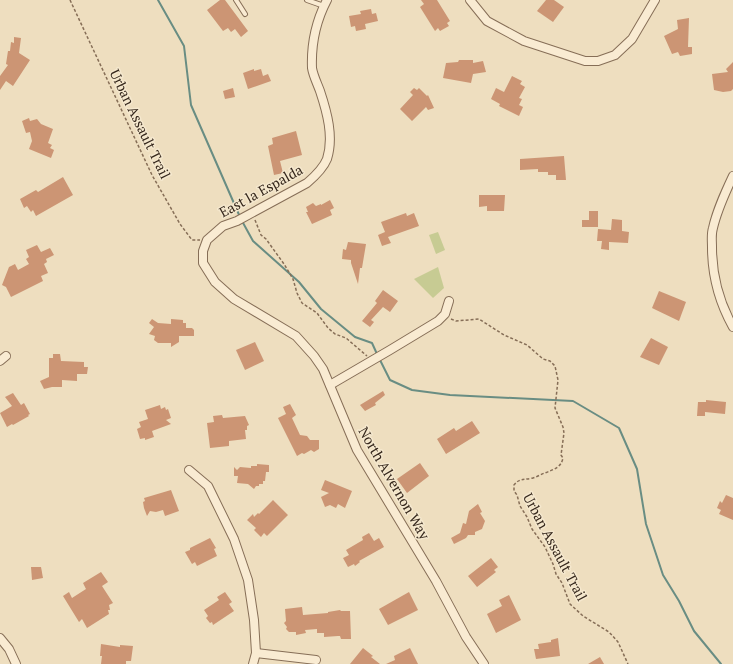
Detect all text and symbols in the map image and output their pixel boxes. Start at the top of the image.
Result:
street label: Urban Assault Trail [106,66,175,182]
street label: East la Espalda [216,160,306,221]
street label: North Alvernon Way [354,423,435,543]
street label: Urban Assault Trail [519,489,592,604]

